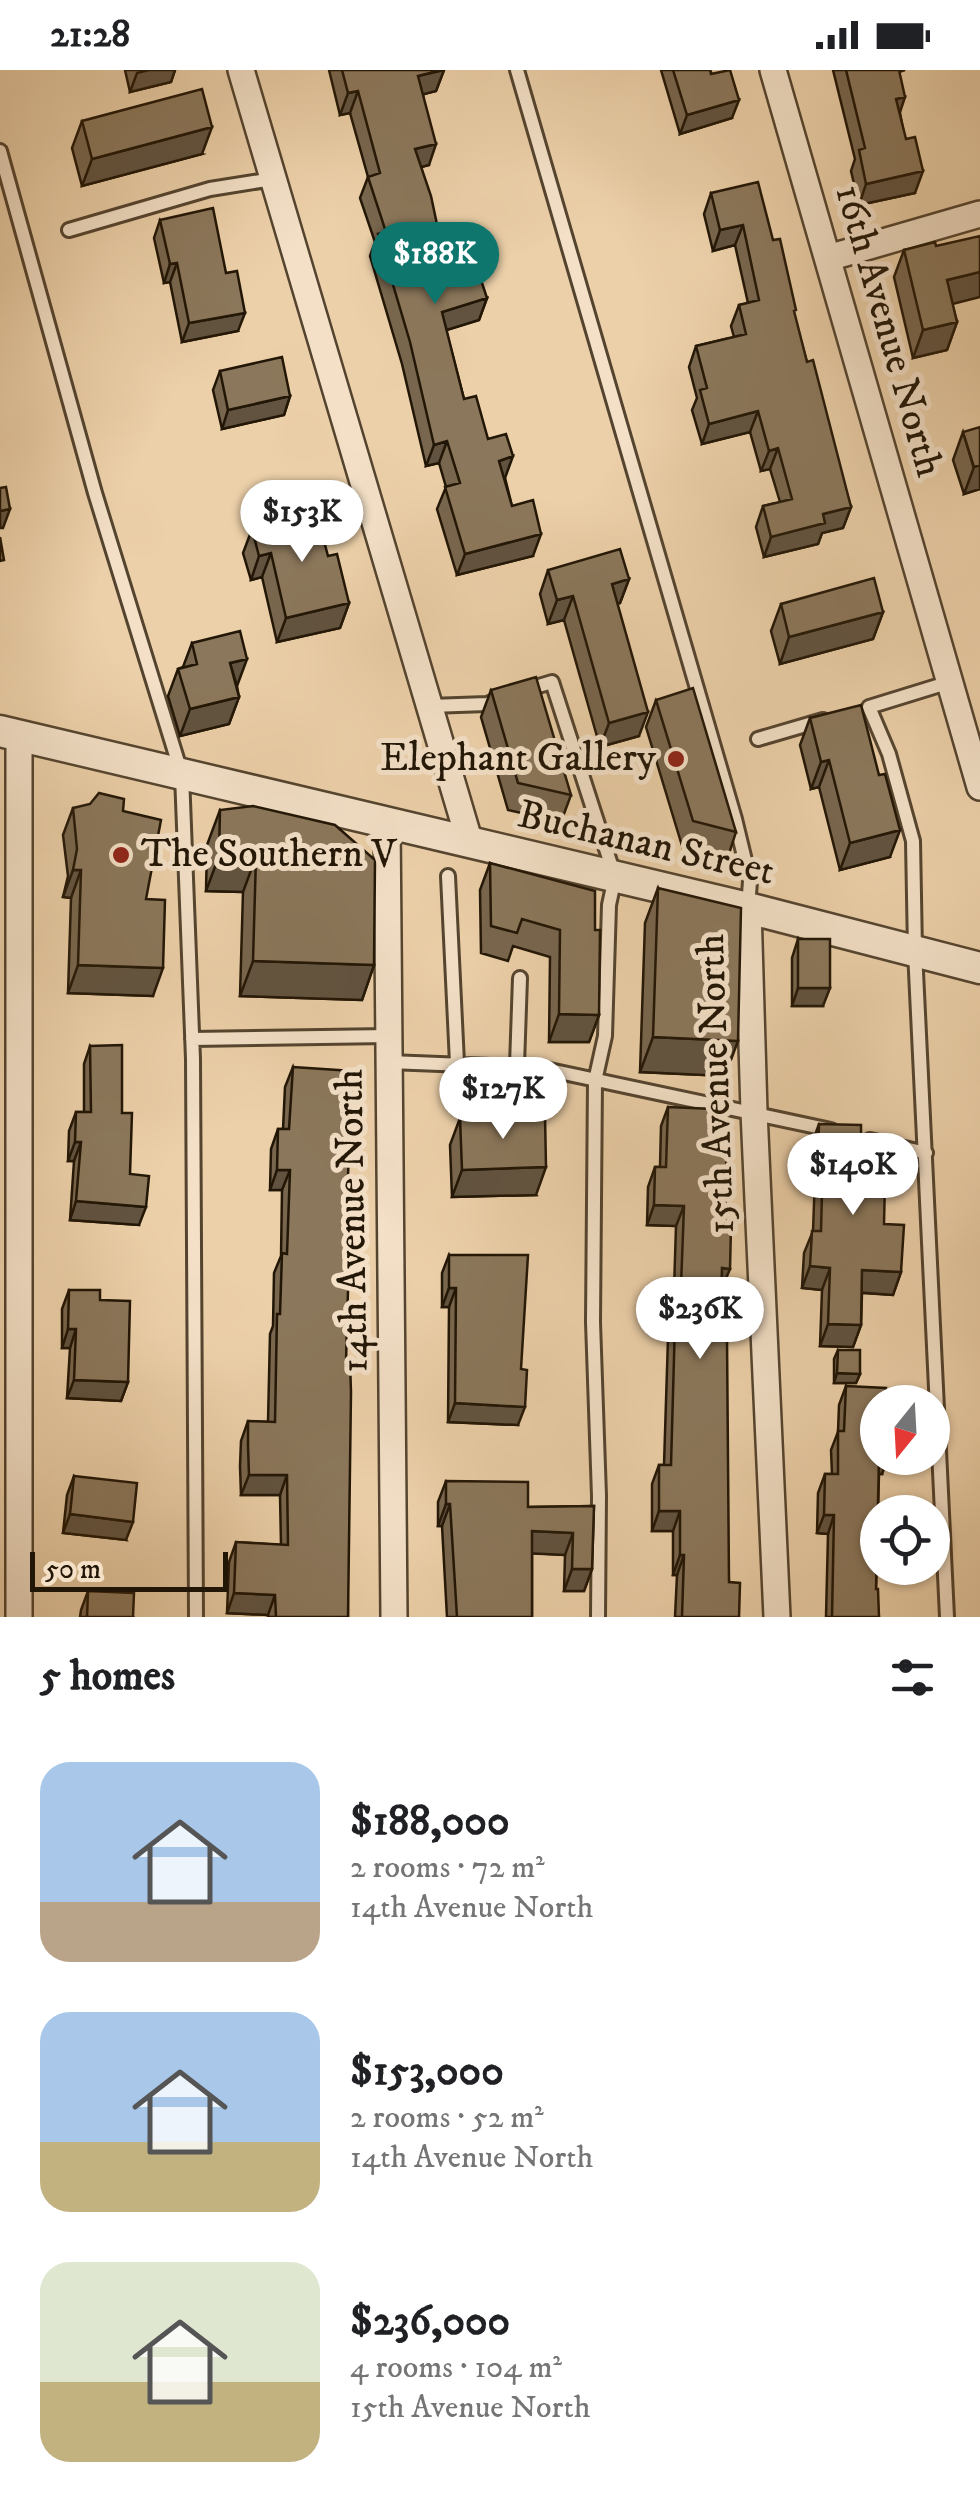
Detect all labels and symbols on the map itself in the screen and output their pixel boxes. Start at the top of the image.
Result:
street label: 16th Avenue North [822,179,954,483]
pin: $188K [365,222,505,307]
pin: $153K [232,480,372,565]
place label: Elephant Gallery [380,734,657,784]
marker: Elephant Gallery [665,748,687,770]
street label: Buchanan Street [513,790,779,898]
place label: The Southern V [141,830,398,880]
marker: The Southern V [110,844,132,866]
street label: 15th Avenue North [687,933,747,1235]
pin: $127K [433,1057,573,1142]
street label: 14th Avenue North [325,1069,381,1373]
pin: $140K [783,1133,923,1218]
pin: $236K [630,1277,770,1362]
north arrow [860,1385,950,1475]
scale bar [30,1547,228,1592]

